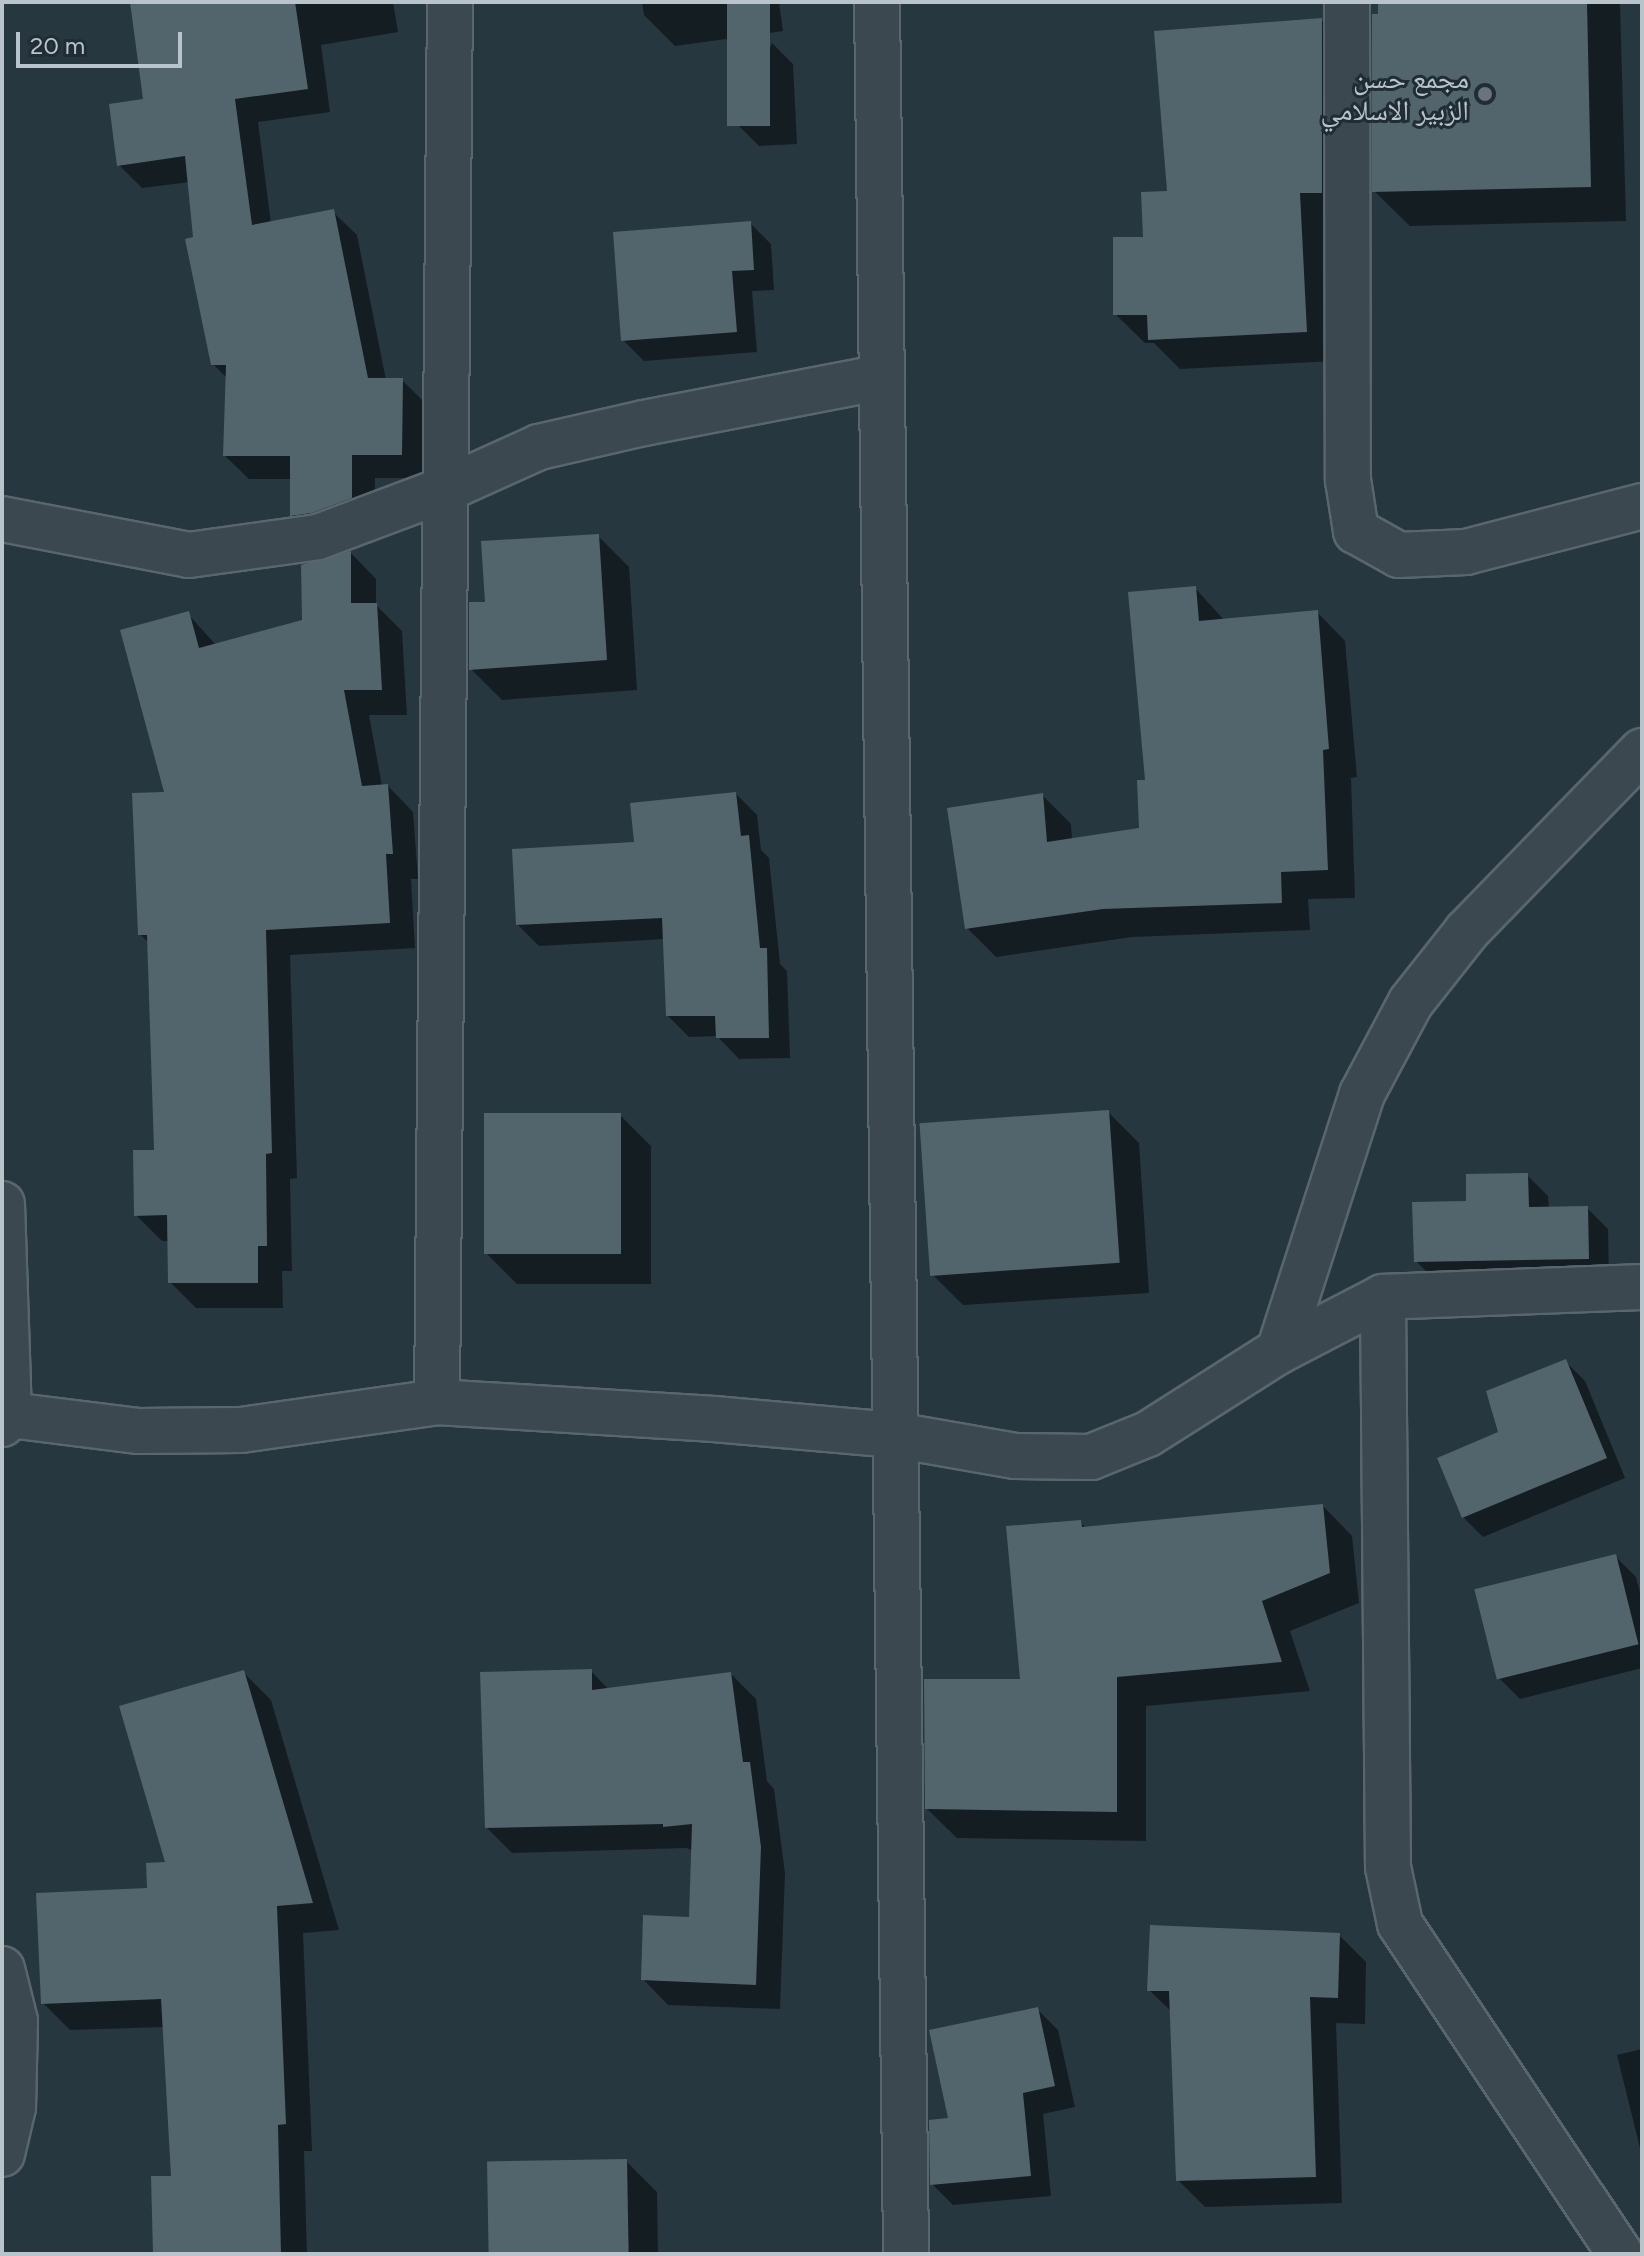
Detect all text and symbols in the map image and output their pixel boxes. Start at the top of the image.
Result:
scale bar [20,16,186,66]
text: 20 m [30,31,85,60]
place label: مجمع حسن الزبير الاسلامي [1320,61,1469,127]
marker: مجمع حسن الزبير الاسلامي [1476,85,1494,103]

